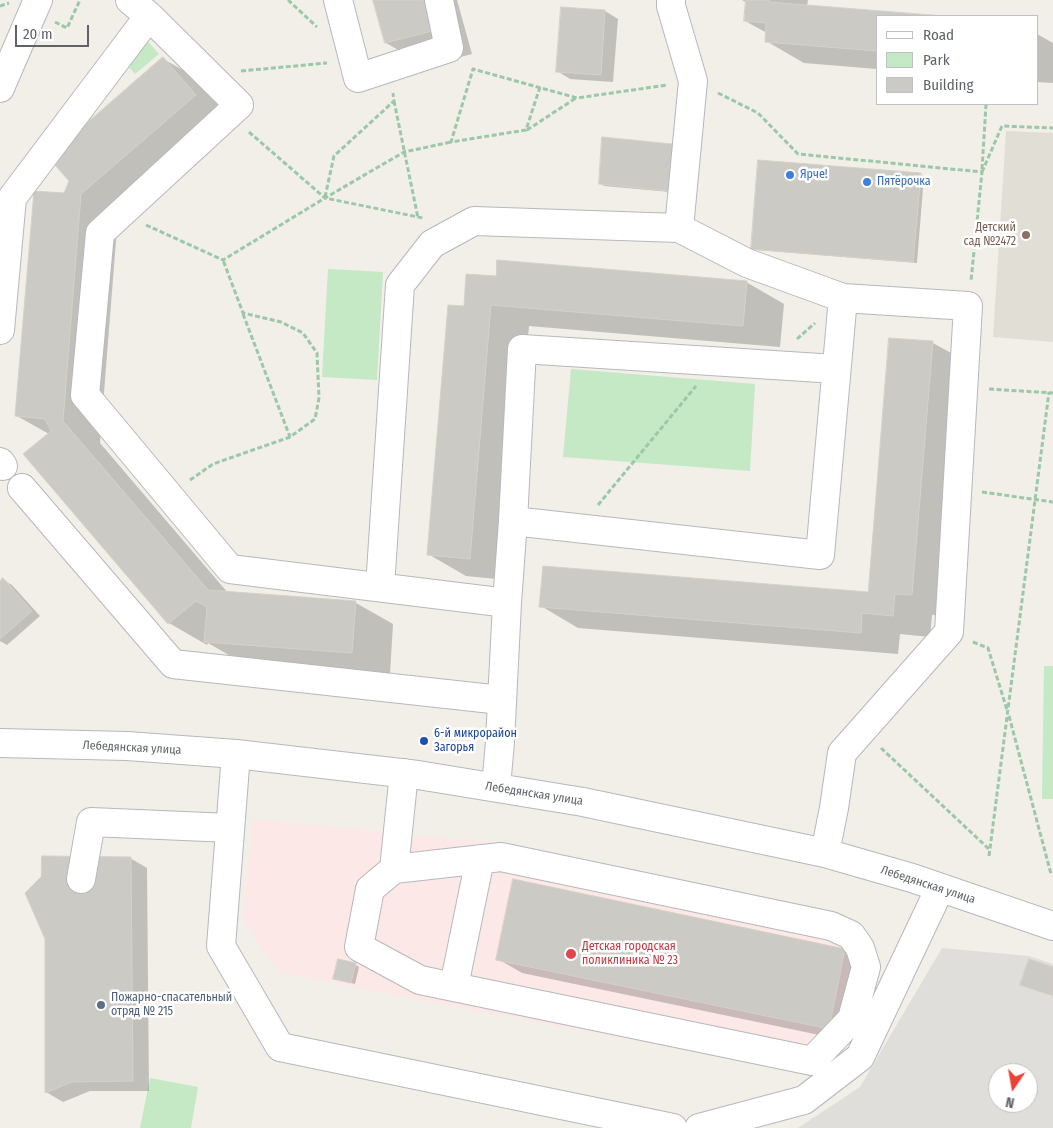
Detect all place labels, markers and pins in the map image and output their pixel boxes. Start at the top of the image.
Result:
place label: Ярче! [800,168,828,182]
marker: Ярче! [784,169,796,181]
place label: Пятёрочка [877,175,931,189]
marker: Пятёрочка [861,176,873,188]
place label: Детский сад №2472 [964,221,1016,249]
marker: Детский сад №2472 [1020,229,1032,241]
place label: 6-й микрорайон Загорья [434,727,517,755]
marker: 6-й микрорайон Загорья [418,735,430,747]
place label: Детская городская поликлиника № 23 [582,940,678,968]
marker: Детская городская поликлиника № 23 [564,947,578,961]
place label: Пожарно-спасательный отряд № 215 [111,991,232,1019]
marker: Пожарно-спасательный отряд № 215 [95,999,107,1011]

